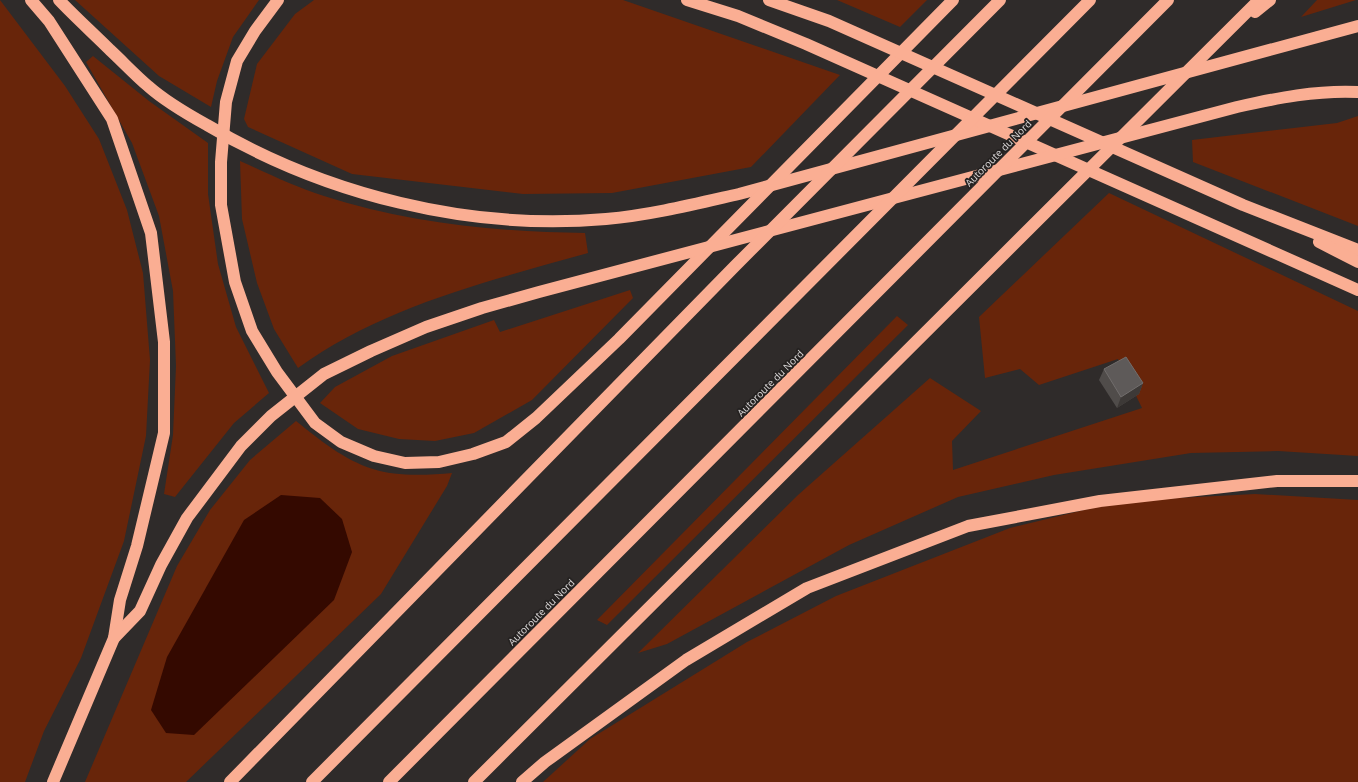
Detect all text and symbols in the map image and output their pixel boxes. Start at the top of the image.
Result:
street label: Autoroute du Nord [962,117,1034,189]
street label: Autoroute du Nord [734,347,806,419]
street label: Autoroute du Nord [505,576,577,648]

